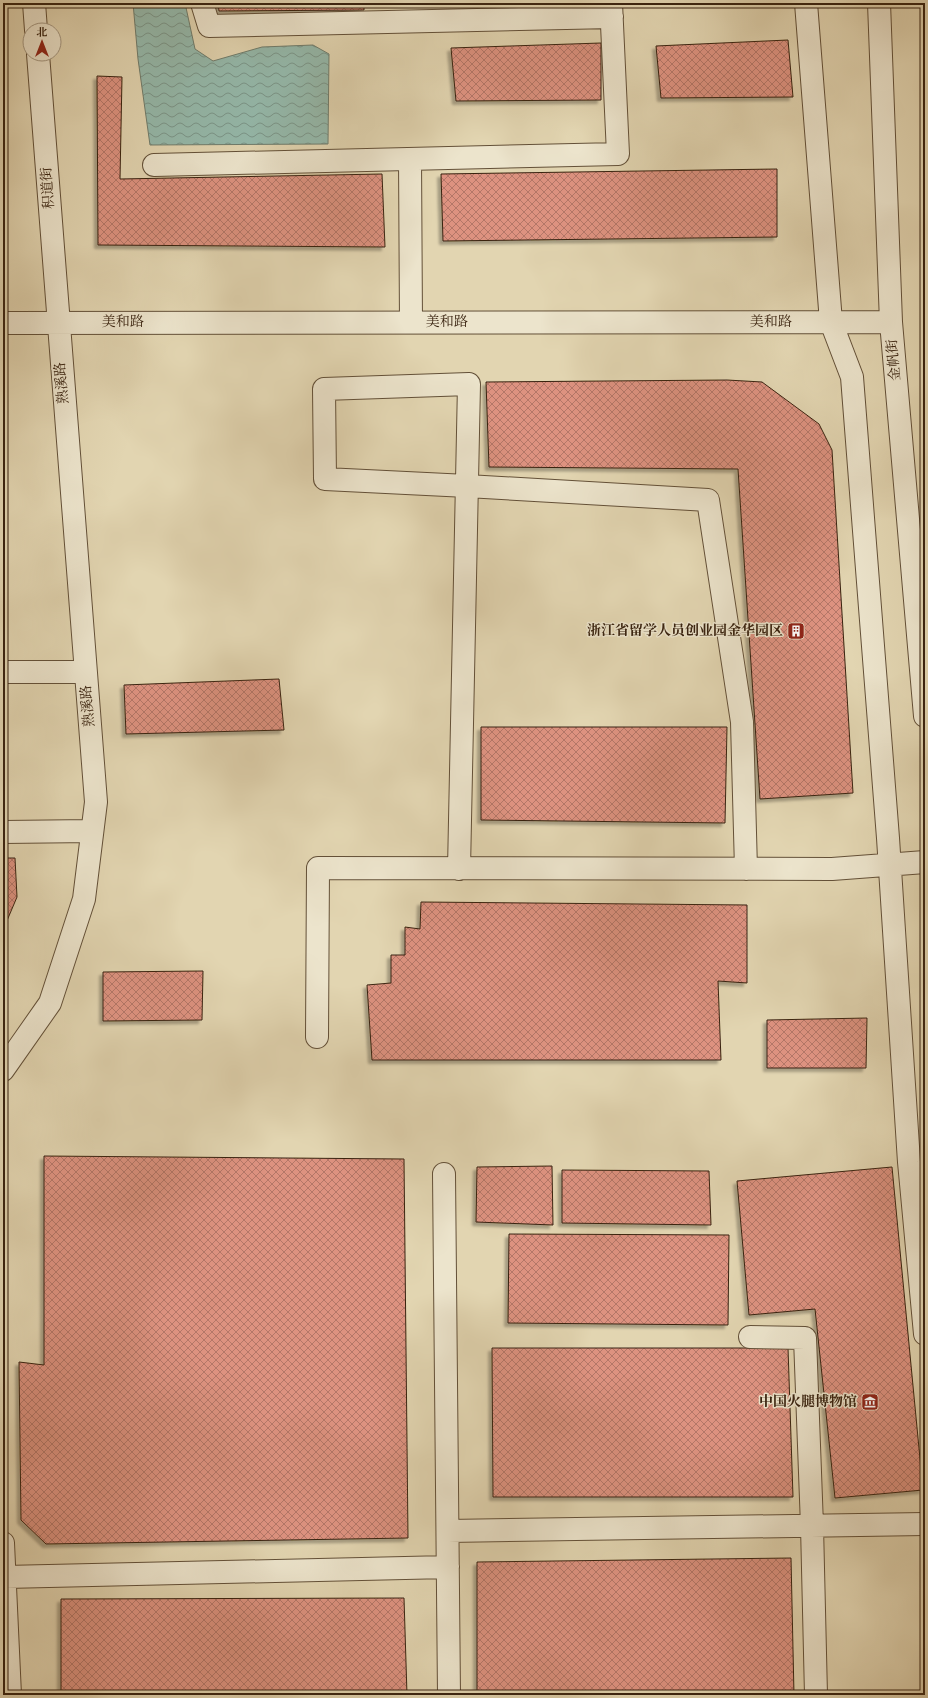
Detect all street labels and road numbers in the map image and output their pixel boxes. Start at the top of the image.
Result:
street label: 积道街 [38,166,58,210]
street label: 美和路 [102,313,144,331]
street label: 美和路 [426,313,468,331]
street label: 美和路 [750,313,792,331]
street label: 金帆街 [883,338,905,382]
street label: 熟溪路 [51,361,73,405]
street label: 熟溪路 [77,684,99,728]

